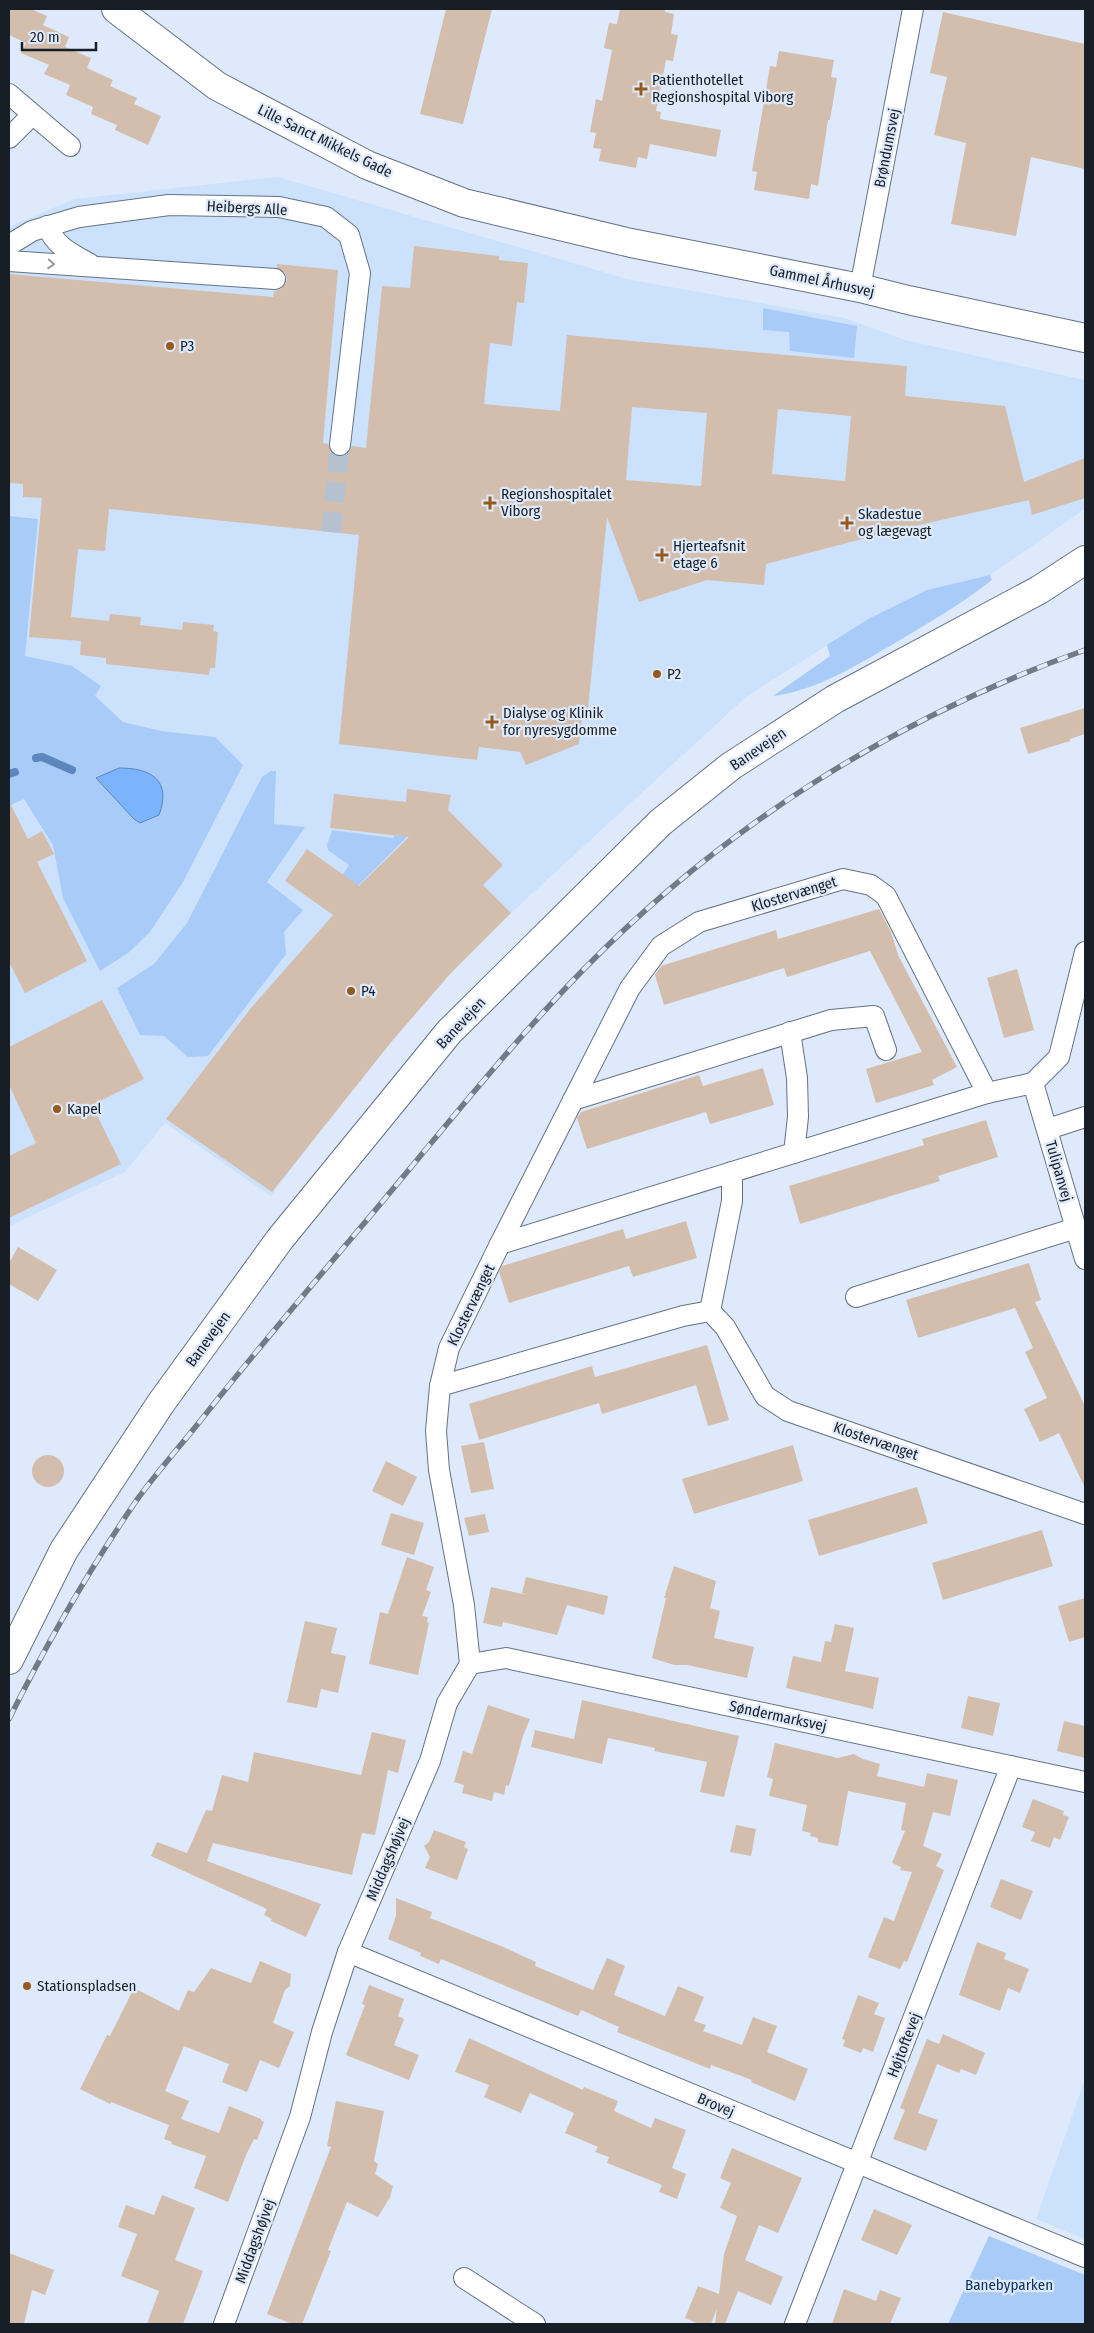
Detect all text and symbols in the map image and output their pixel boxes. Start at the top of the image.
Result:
scale bar [22,20,96,52]
text: 20 m [30,28,60,46]
place label: Patienthotellet Regionshospital Viborg [652,71,793,106]
marker: Patienthotellet Regionshospital Viborg [634,82,648,96]
street label: Lille Sanct Mikkels Gade [255,101,395,181]
street label: Brøndumsvej [871,107,903,189]
street label: Heibergs Alle [206,197,288,219]
one-way arrow [47,258,55,269]
street label: Gammel Århusvej [768,261,876,301]
place label: P3 [180,337,195,355]
marker: P3 [164,340,176,352]
place label: Regionshospitalet Viborg [501,485,612,520]
marker: Regionshospitalet Viborg [483,496,497,510]
place label: Skadestue og lægevagt [858,505,932,540]
marker: Skadestue og lægevagt [840,516,854,530]
place label: Hjerteafsnit etage 6 [673,537,745,572]
marker: Hjerteafsnit etage 6 [655,548,669,562]
place label: P2 [667,665,682,683]
marker: P2 [651,668,663,680]
place label: Dialyse og Klinik for nyresygdomme [503,704,617,739]
marker: Dialyse og Klinik for nyresygdomme [485,715,499,729]
street label: Banevejen [726,724,790,774]
street label: Klostervænget [749,872,839,916]
place label: P4 [361,982,375,1000]
marker: P4 [345,985,357,997]
street label: Banevejen [433,993,489,1053]
place label: Kapel [67,1100,102,1118]
marker: Kapel [51,1103,63,1115]
street label: Tulipanvej [1042,1138,1076,1204]
street label: Klostervænget [444,1261,499,1349]
street label: Banevejen [182,1308,234,1370]
street label: Klostervænget [831,1418,921,1464]
street label: Søndermarksvej [728,1697,828,1735]
street label: Middagshøjvej [362,1815,414,1903]
place label: Stationspladsen [37,1977,136,1995]
marker: Stationspladsen [21,1980,33,1992]
street label: Højtoftevej [883,2010,925,2080]
street label: Brovej [695,2089,737,2121]
street label: Middagshøjvej [231,2196,279,2286]
park label: Banebyparken [965,2276,1053,2294]

